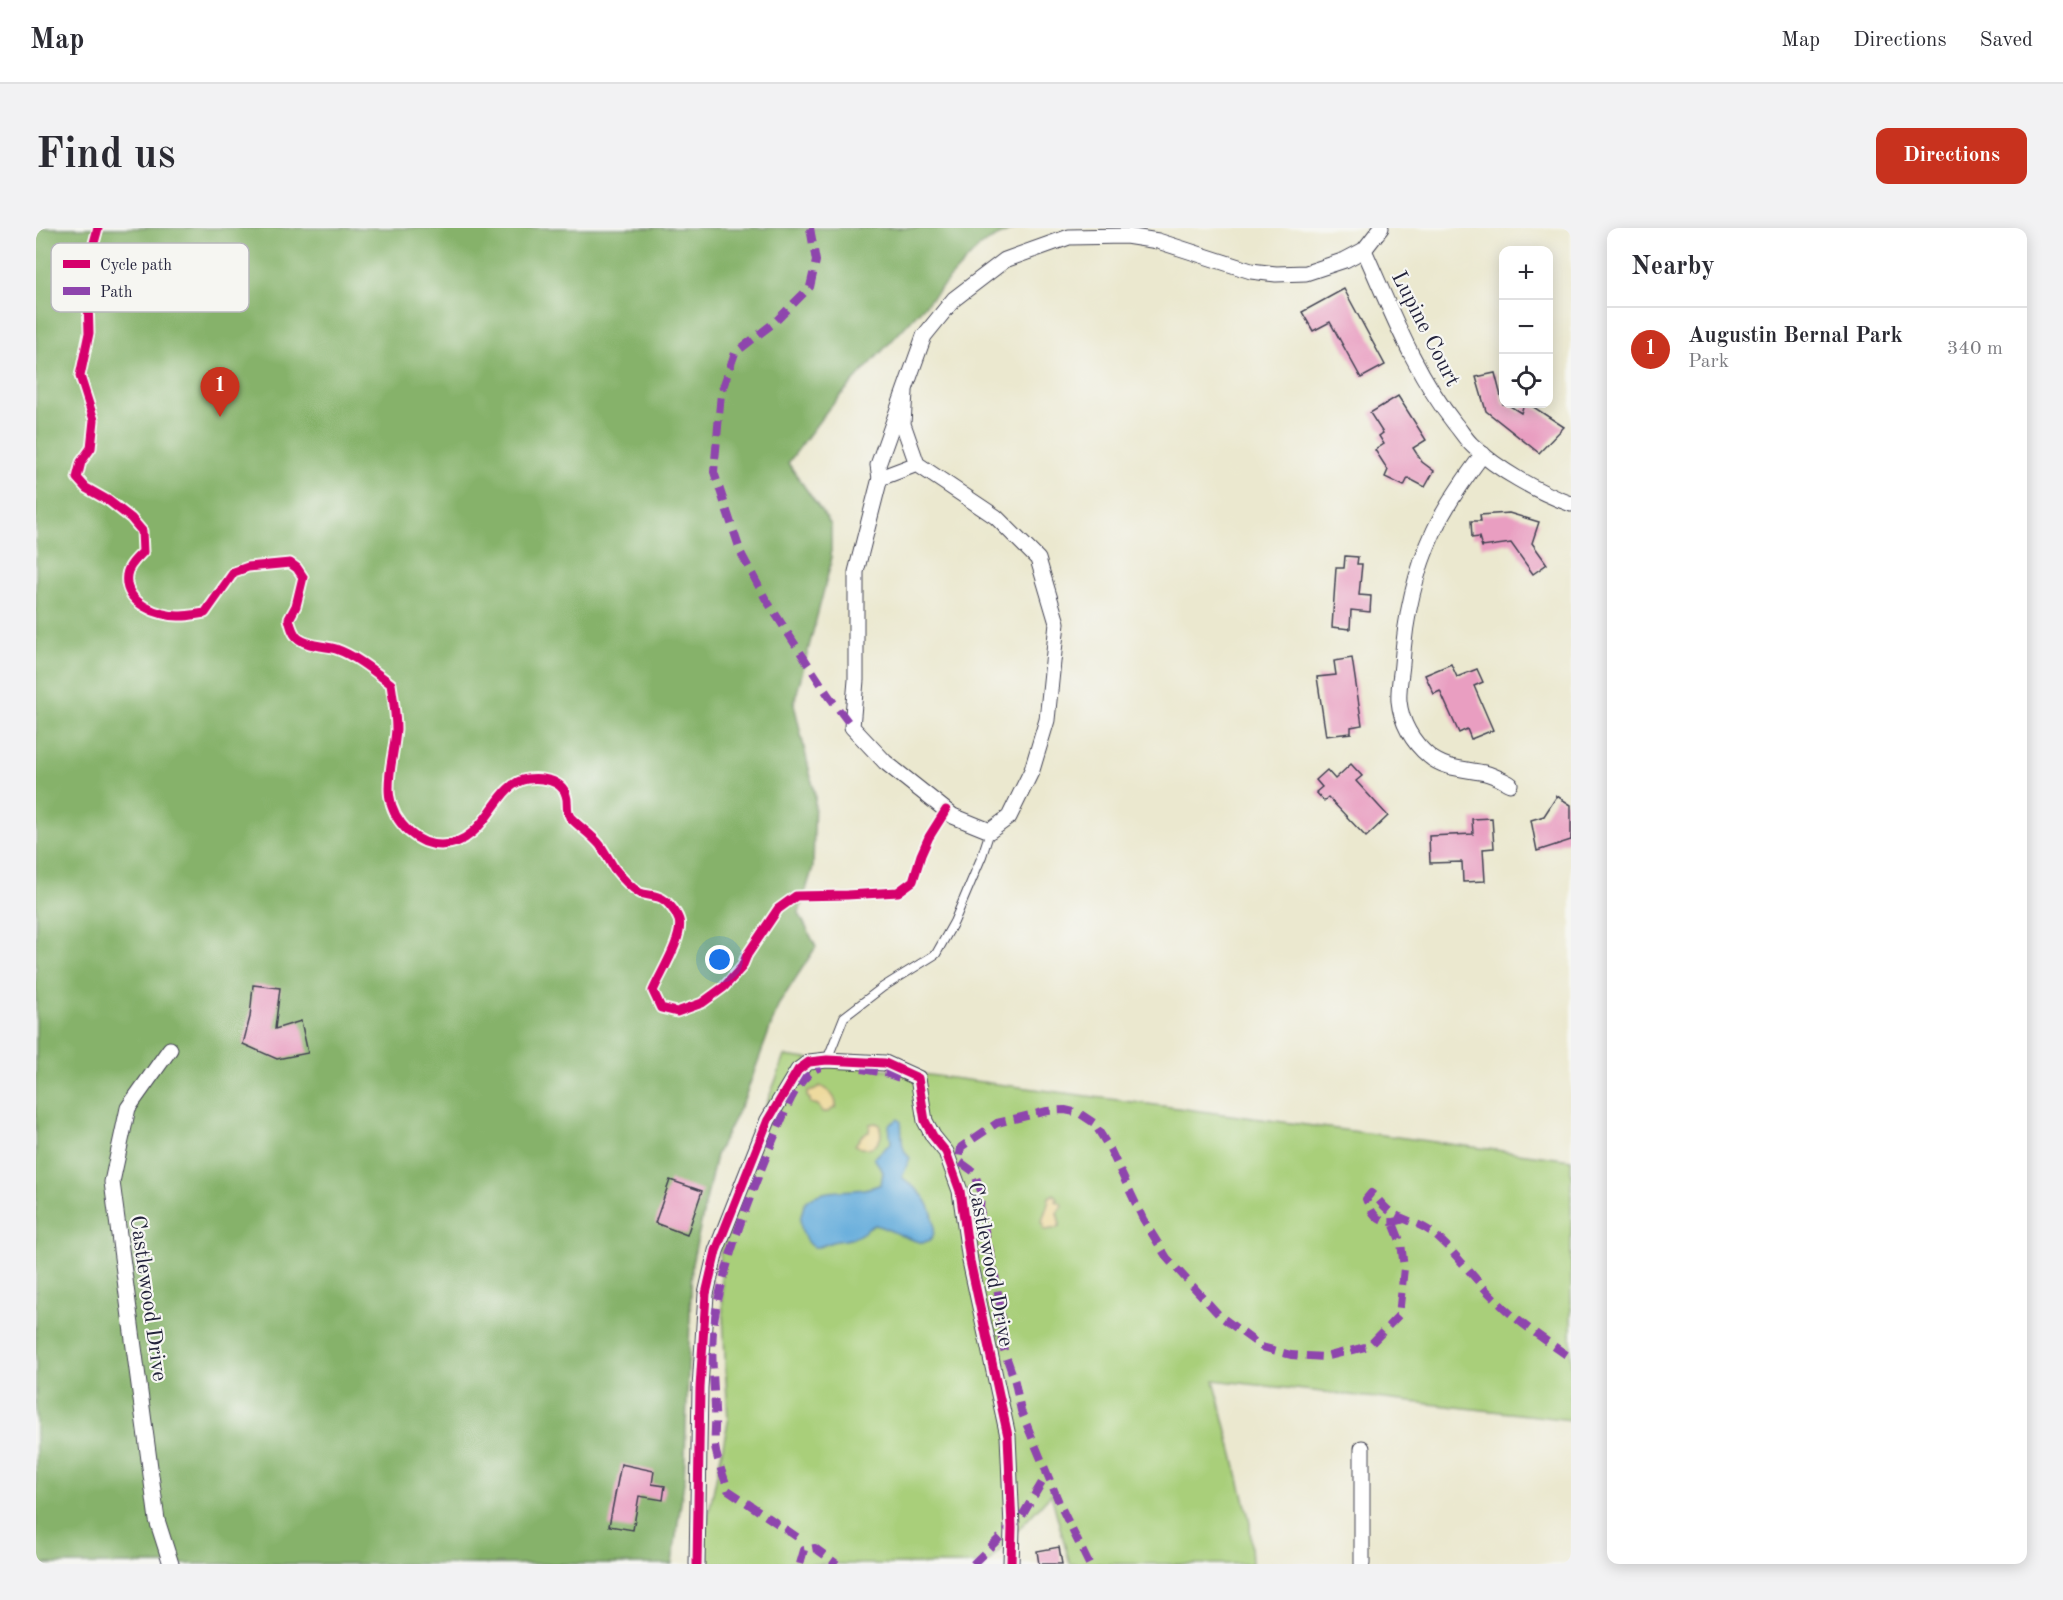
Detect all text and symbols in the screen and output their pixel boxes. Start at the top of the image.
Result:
text: Map [30,27,84,55]
text: Map [1781,30,1820,51]
text: Directions [1853,30,1947,51]
text: Saved [1980,30,2033,51]
button: Directions [1876,128,2027,184]
text: Find us [36,135,175,177]
legend [51,243,249,312]
map controls [1499,246,1553,408]
button: + [1499,246,1553,300]
text: Nearby [1631,254,1715,280]
text: Cycle path [100,258,172,274]
street label: Lupine Court [1387,268,1464,390]
text: Path [100,285,133,301]
button: − [1499,300,1553,354]
text: Augustin Bernal Park [1688,325,1903,347]
text: 1 [1645,339,1656,359]
text: 340 m [1947,339,2003,359]
text: Park [1688,352,1729,372]
button: locate [1499,354,1553,408]
pin: 1 [200,368,240,417]
your location [705,945,734,974]
street label: Castlewood Drive [963,1180,1017,1349]
street label: Castlewood Drive [125,1214,171,1383]

